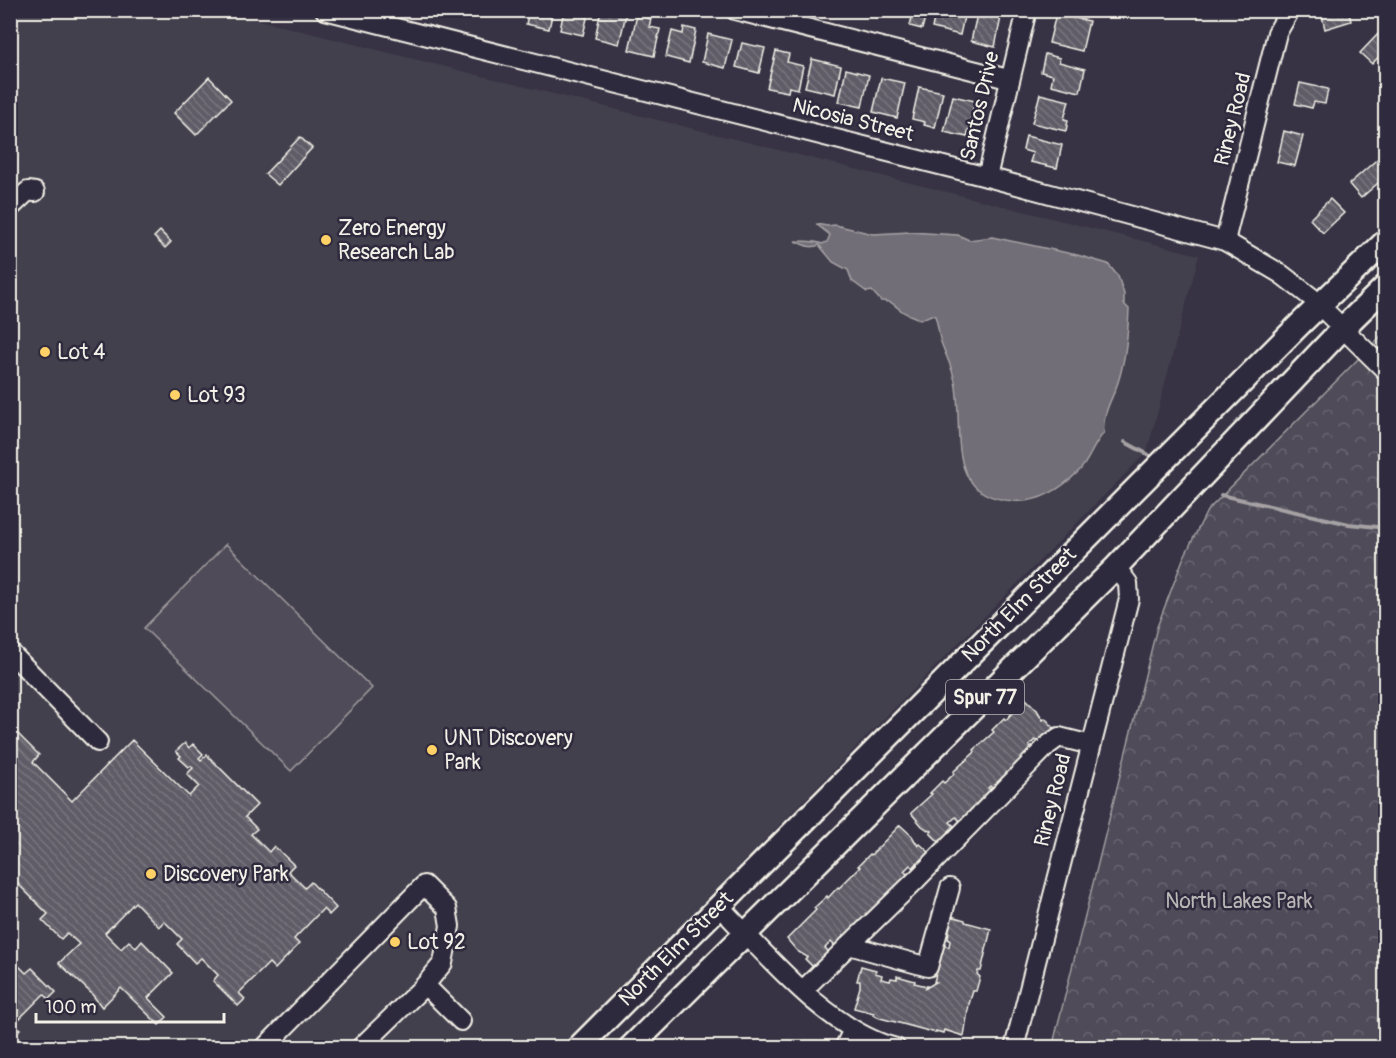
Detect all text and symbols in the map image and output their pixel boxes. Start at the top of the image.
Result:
street label: Santos Drive [954,48,1006,163]
street label: Riney Road [1208,70,1258,168]
street label: Nicosia Street [789,92,917,148]
place label: Zero Energy Research Lab [338,215,455,266]
marker: Zero Energy Research Lab [319,233,333,247]
place label: Lot 4 [57,339,105,366]
marker: Lot 4 [38,345,52,359]
place label: Lot 93 [187,382,246,409]
marker: Lot 93 [168,388,182,402]
street label: North Elm Street [956,541,1083,668]
road number: Spur 77 [946,680,1024,714]
place label: UNT Discovery Park [444,725,573,776]
marker: UNT Discovery Park [425,743,439,757]
street label: Riney Road [1028,751,1078,849]
place label: Discovery Park [163,861,289,888]
marker: Discovery Park [144,867,158,881]
street label: North Elm Street [613,885,740,1012]
park label: North Lakes Park [1165,888,1313,915]
place label: Lot 92 [407,929,466,956]
marker: Lot 92 [388,935,402,949]
scale bar [36,986,224,1024]
text: 100 m [45,996,97,1019]

